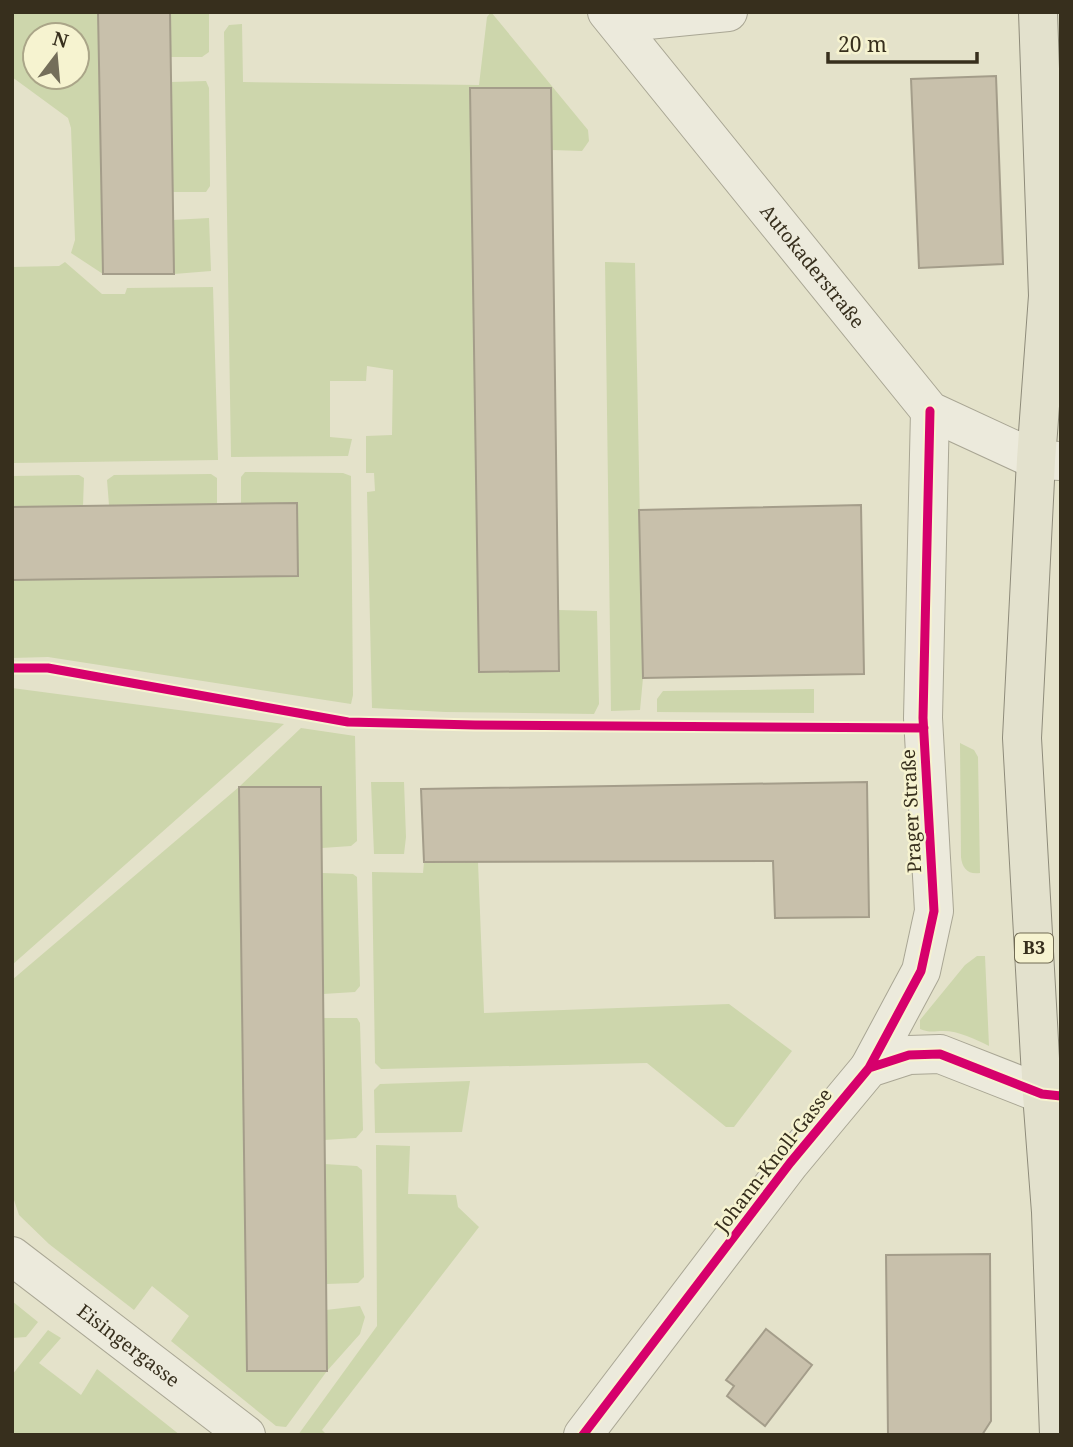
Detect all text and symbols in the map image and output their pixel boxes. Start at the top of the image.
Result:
north arrow [21,21,91,91]
scale bar [828,21,977,65]
text: N [50,25,71,54]
text: 20 m [838,30,887,58]
street label: Autokaderstraße [755,199,871,334]
street label: Prager Straße [895,749,927,873]
road number: B3 [1015,933,1053,962]
street label: Johann-Knoll-Gasse [708,1082,838,1238]
street label: Eisingergasse [72,1298,185,1393]

